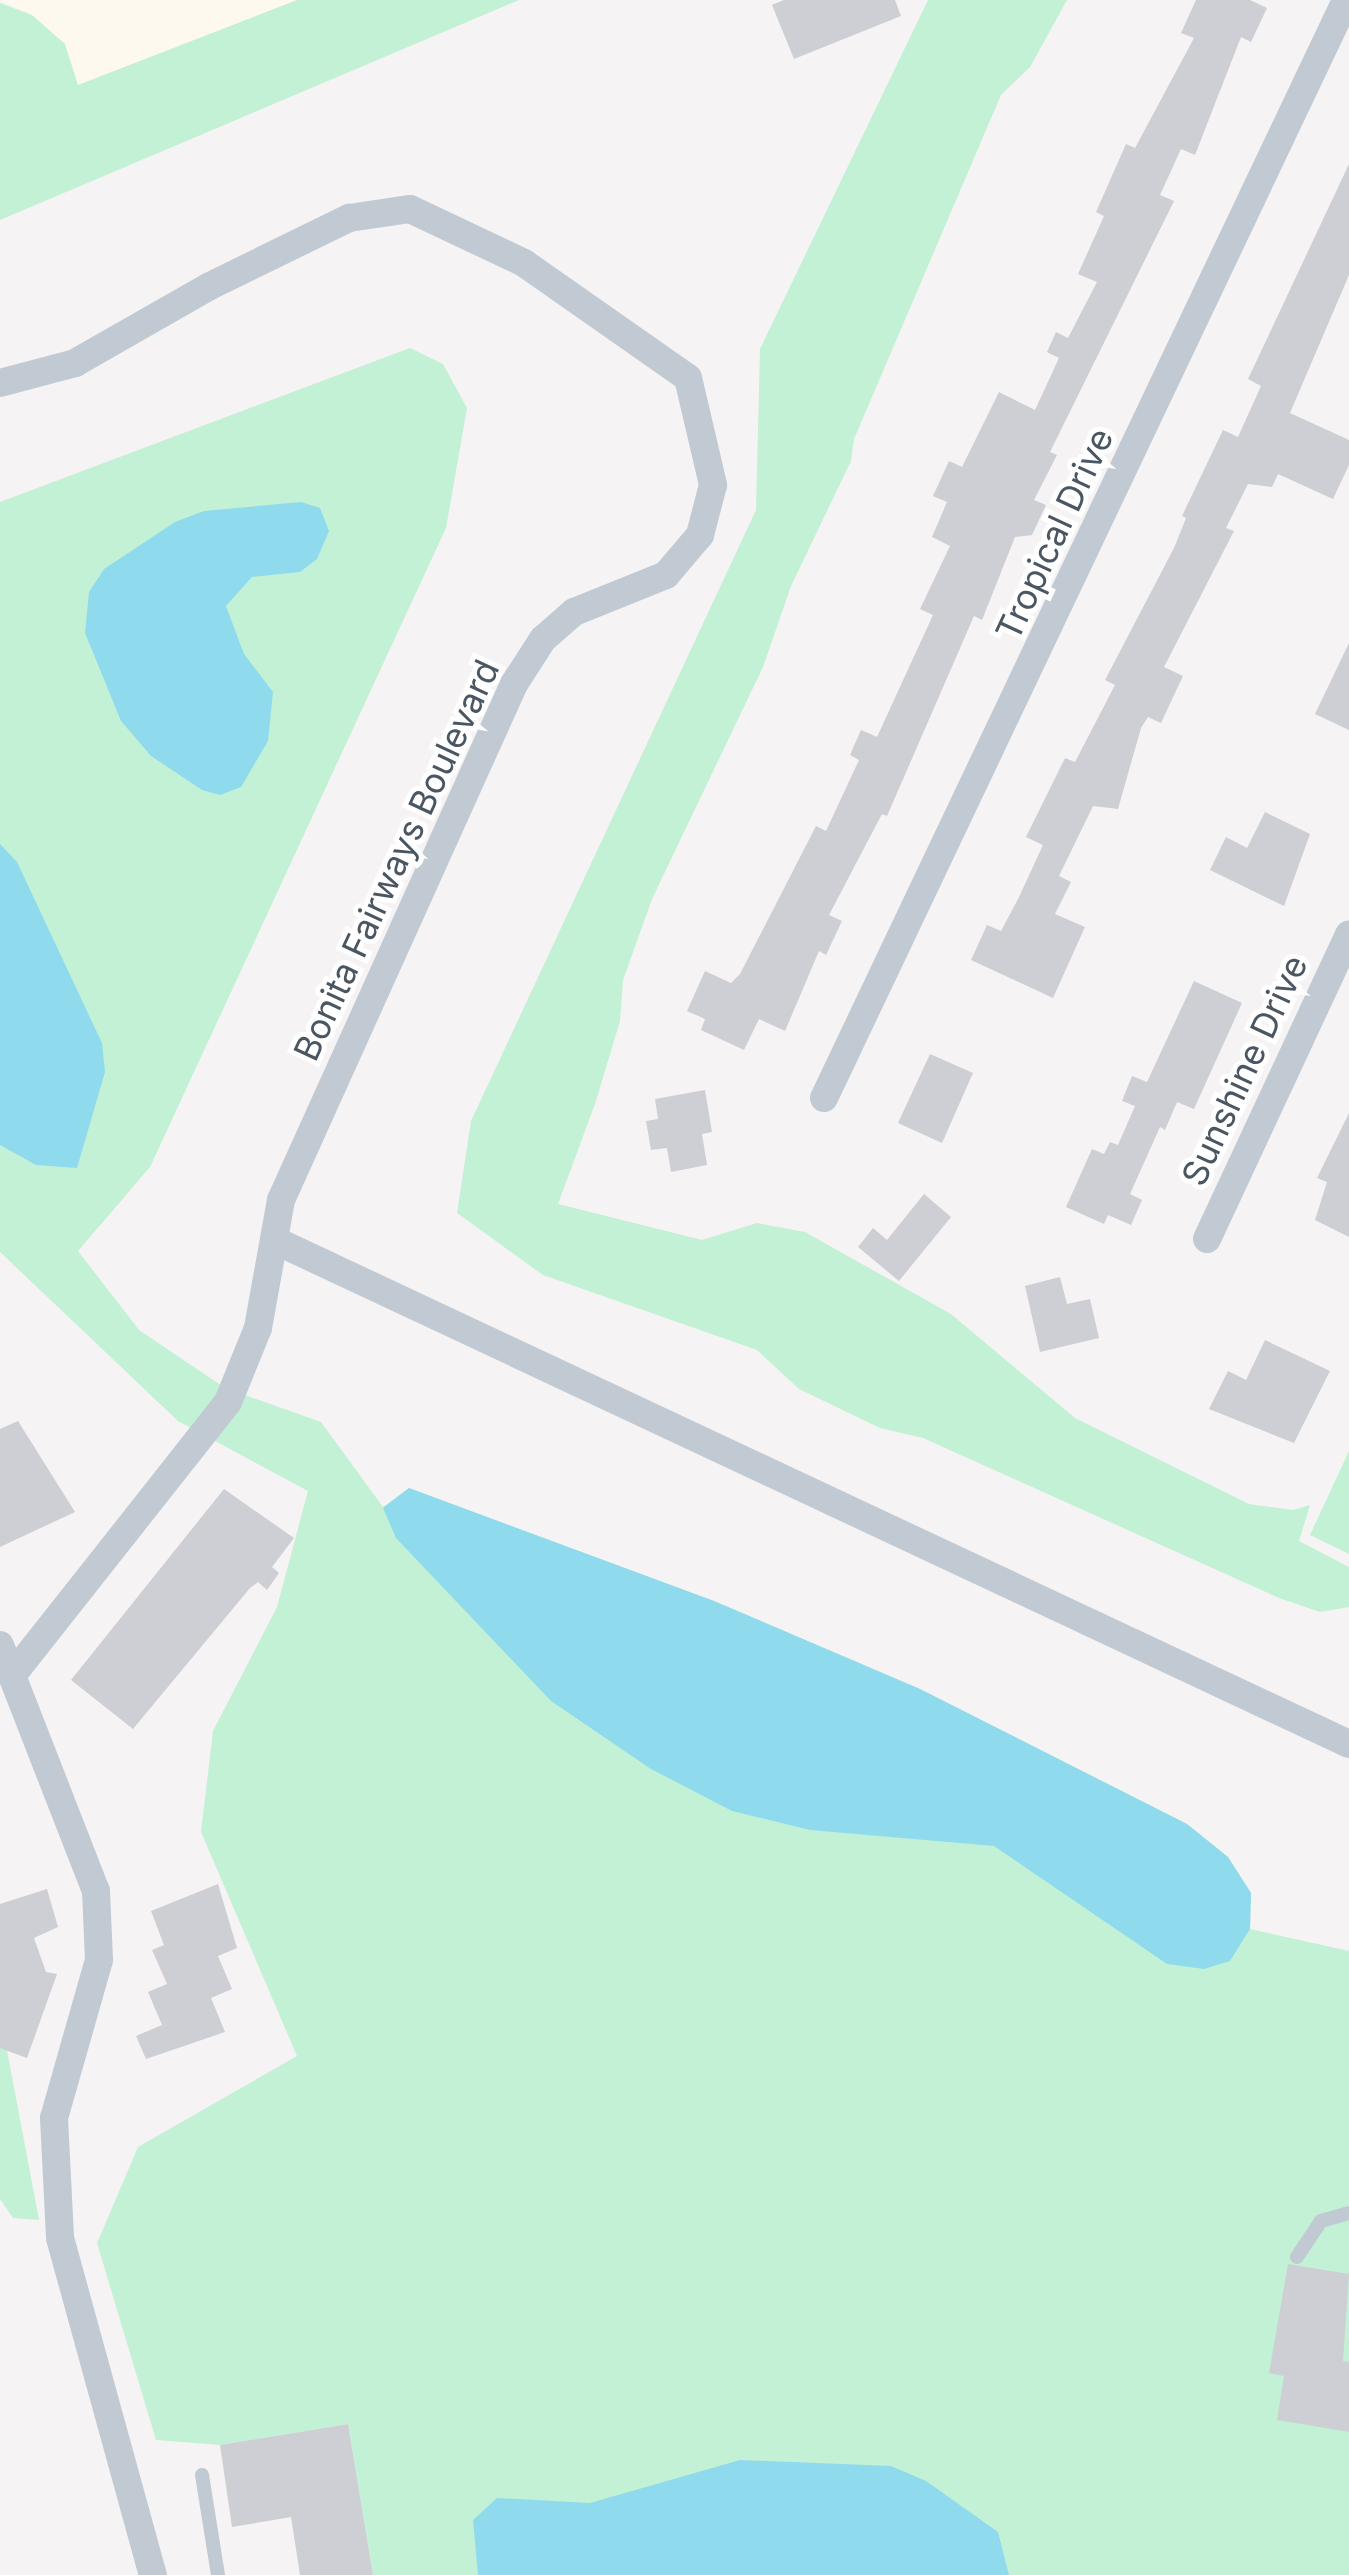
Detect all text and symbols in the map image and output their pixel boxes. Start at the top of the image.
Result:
street label: Tropical Drive [987,421,1121,647]
street label: Bonita Fairways Boulevard [285,653,507,1067]
street label: Sunshine Drive [1172,948,1316,1192]

